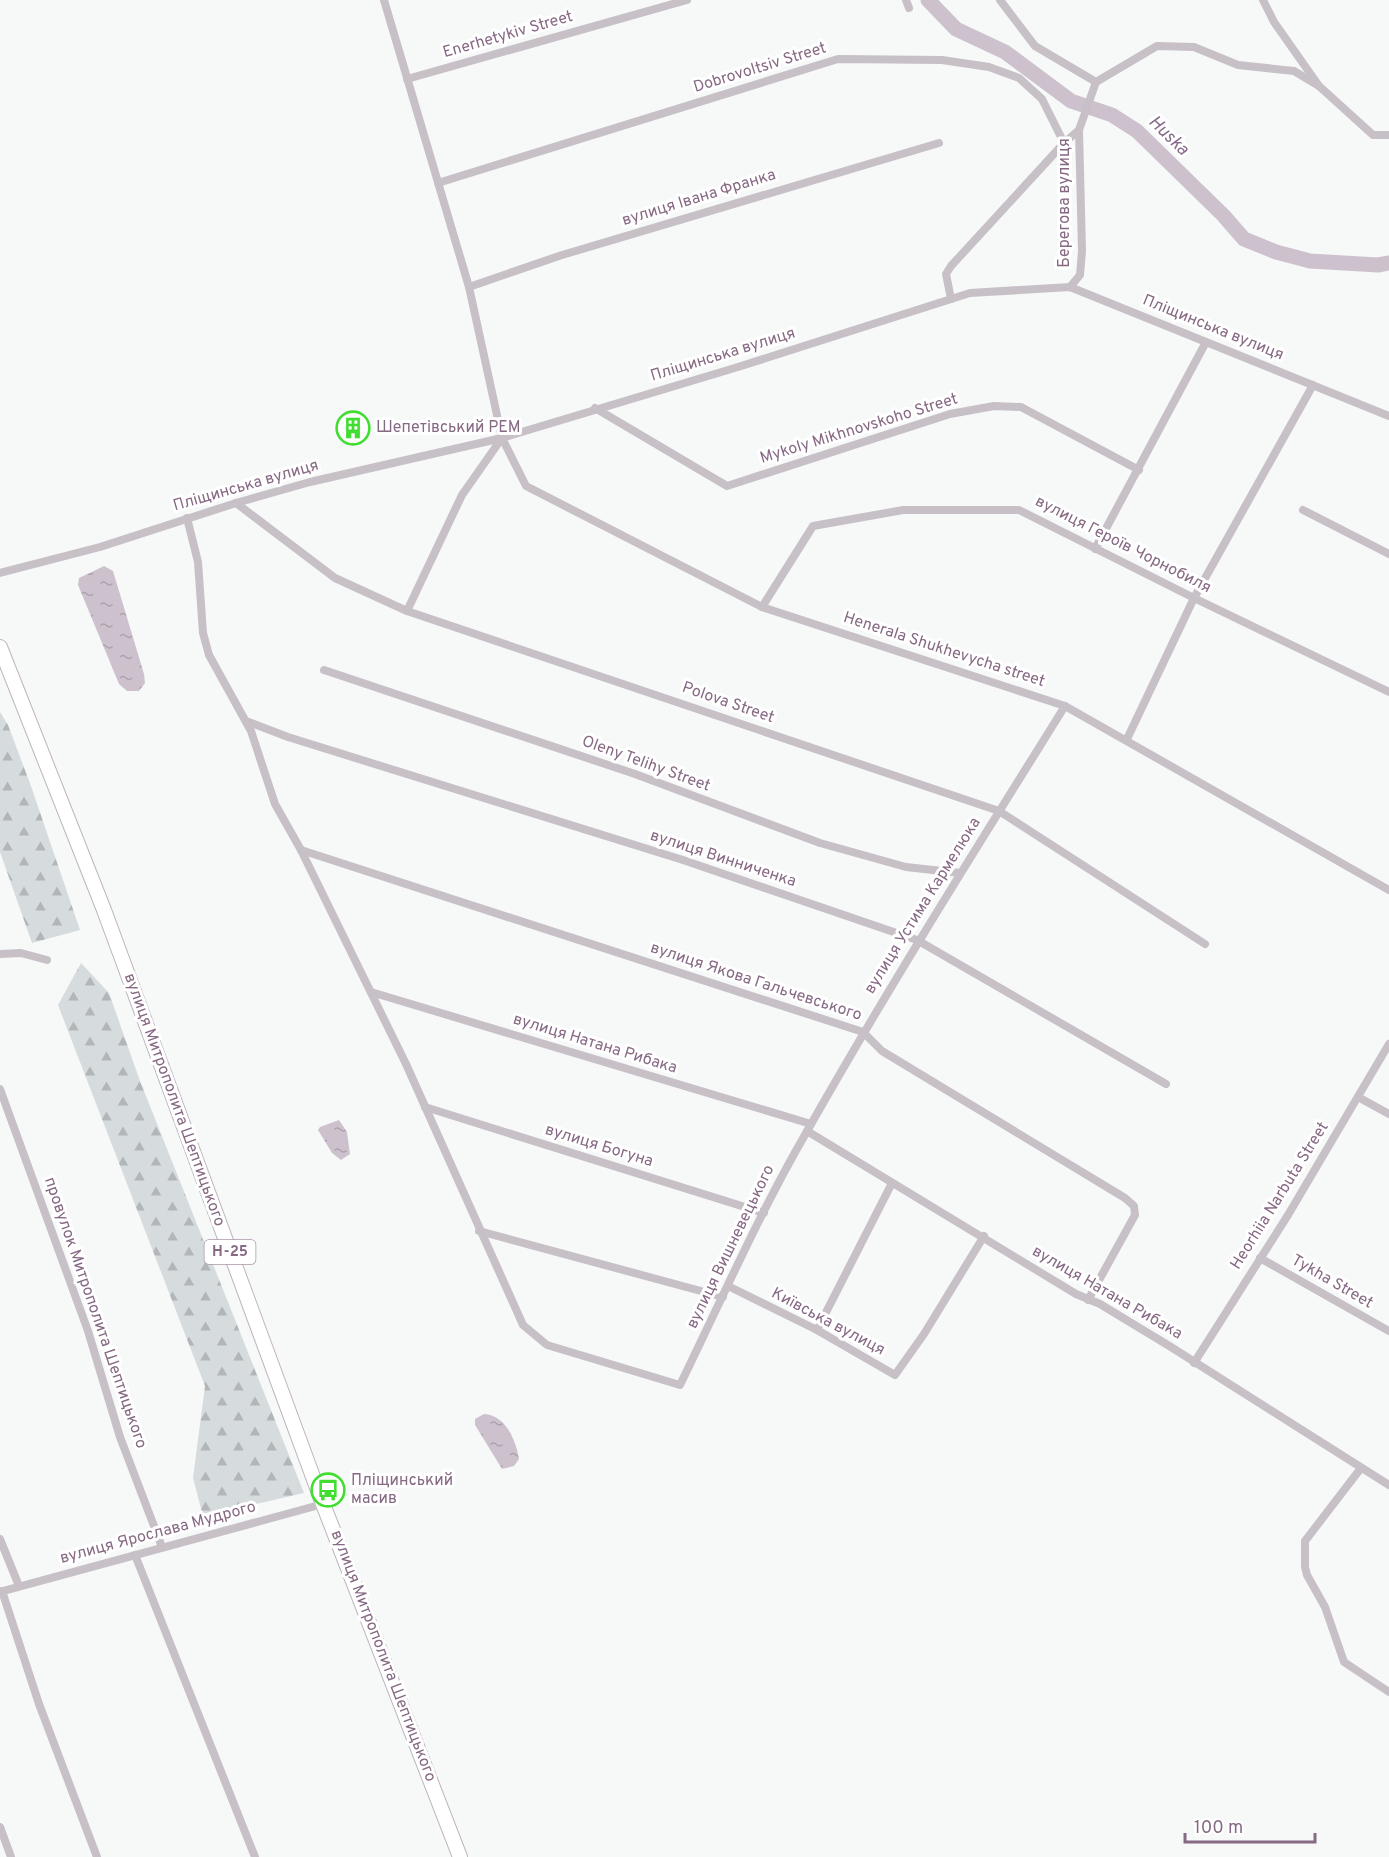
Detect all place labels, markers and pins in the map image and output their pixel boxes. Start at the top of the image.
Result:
building icon: Шепетівський РЕМ [335,410,371,446]
place label: Шепетівський РЕМ [376,418,521,438]
place label: Пліщинський масив [351,1471,453,1509]
bus stop icon: Пліщинський масив [310,1472,346,1508]

